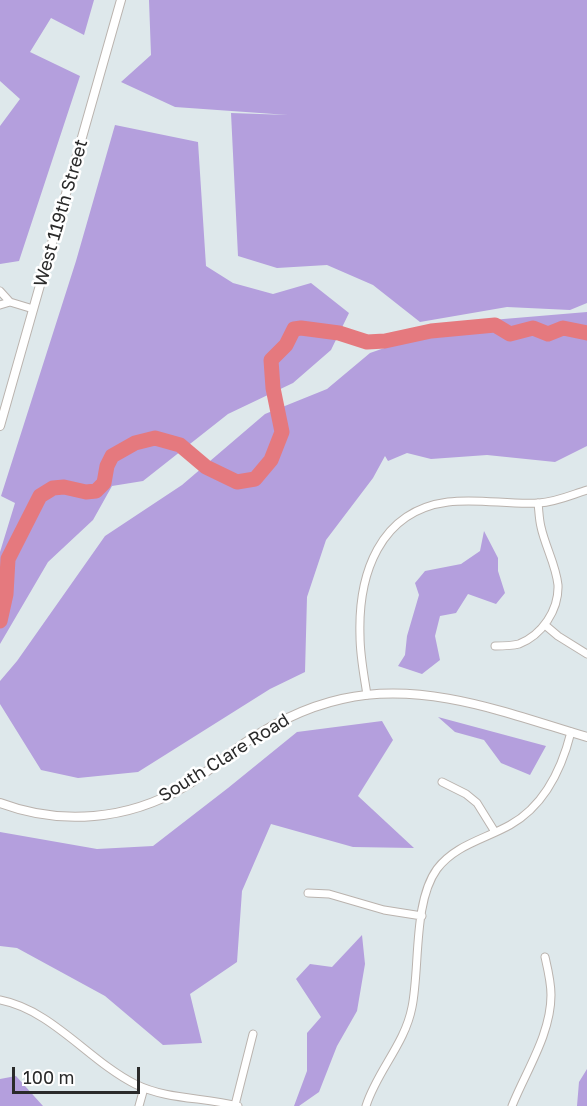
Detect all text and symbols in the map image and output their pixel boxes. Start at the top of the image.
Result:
street label: West 119th Street [30,137,92,289]
street label: South Clare Road [155,709,293,807]
scale bar [15,1055,142,1093]
text: 100 m [23,1066,74,1088]

